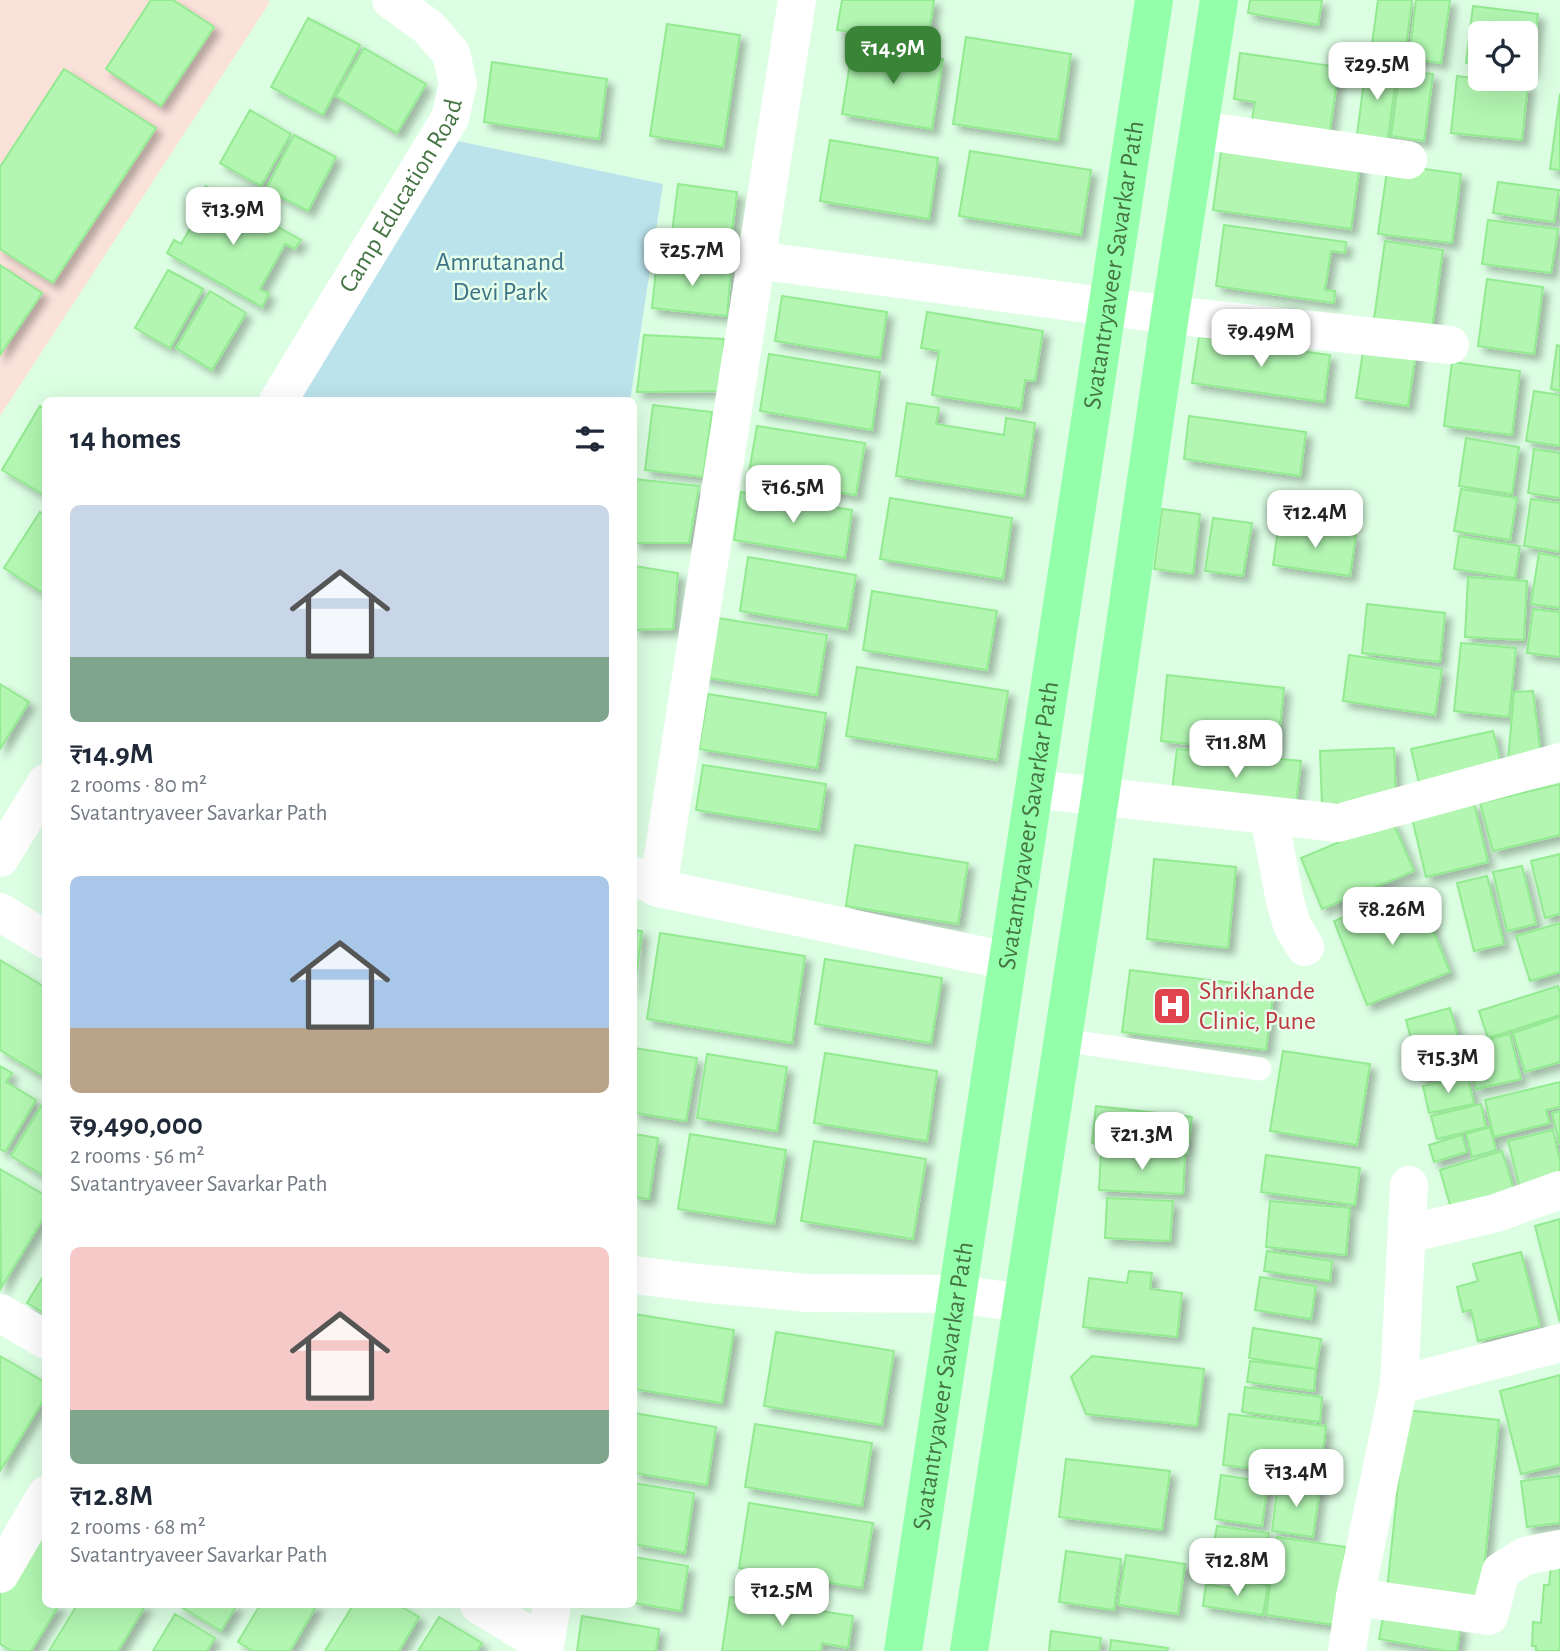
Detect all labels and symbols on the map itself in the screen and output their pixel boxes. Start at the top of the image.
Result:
pin: ₹14.9M [836,27,950,86]
pin: ₹29.5M [1320,42,1434,102]
street label: Camp Education Road [334,96,467,297]
street label: Svatantryaveer Savarkar Path [1079,119,1148,411]
pin: ₹13.9M [176,188,290,247]
pin: ₹25.7M [635,229,749,288]
park label: Amrutanand Devi Park [435,249,565,305]
pin: ₹9.49M [1204,310,1318,369]
pin: ₹16.5M [736,466,850,525]
pin: ₹12.4M [1258,490,1372,550]
street label: Svatantryaveer Savarkar Path [994,680,1063,971]
pin: ₹11.8M [1179,720,1293,780]
pin: ₹8.26M [1335,888,1449,947]
place label: Shrikhande Clinic, Pune [1199,978,1316,1034]
hospital icon: Shrikhande Clinic, Pune [1151,985,1193,1027]
pin: ₹15.3M [1391,1036,1505,1095]
pin: ₹21.3M [1085,1112,1199,1172]
street label: Svatantryaveer Savarkar Path [909,1240,978,1532]
pin: ₹13.4M [1239,1450,1353,1509]
pin: ₹12.8M [1180,1538,1294,1598]
pin: ₹12.5M [725,1568,839,1628]

